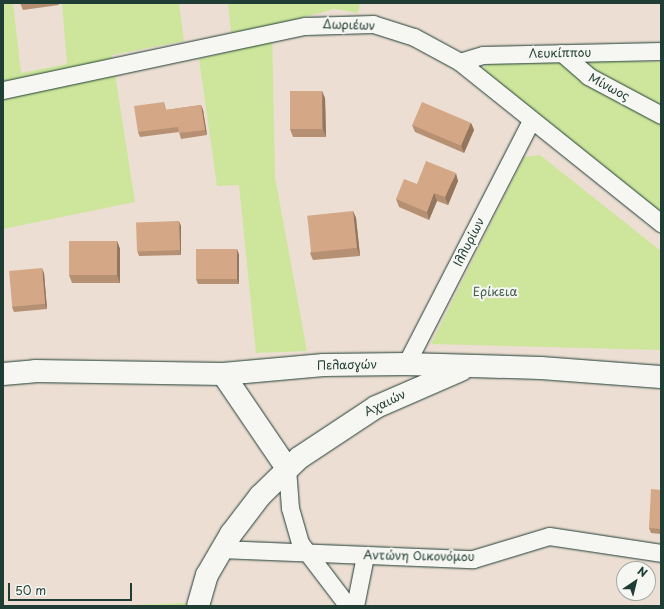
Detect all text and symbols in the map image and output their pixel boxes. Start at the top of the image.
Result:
street label: Δωριέων [322,17,376,33]
street label: Λευκίππου [529,45,591,61]
street label: Μίνωος [586,70,632,104]
street label: Ιλλυρίων [451,215,487,269]
park label: Ερίκεια [473,285,517,299]
street label: Πελασγών [317,357,377,373]
street label: Αχαιών [362,387,408,419]
street label: Αντώνη Οικονόμου [363,548,475,564]
north arrow [616,561,656,601]
text: N [634,562,651,581]
scale bar [10,575,134,601]
text: 50 m [15,581,46,599]

